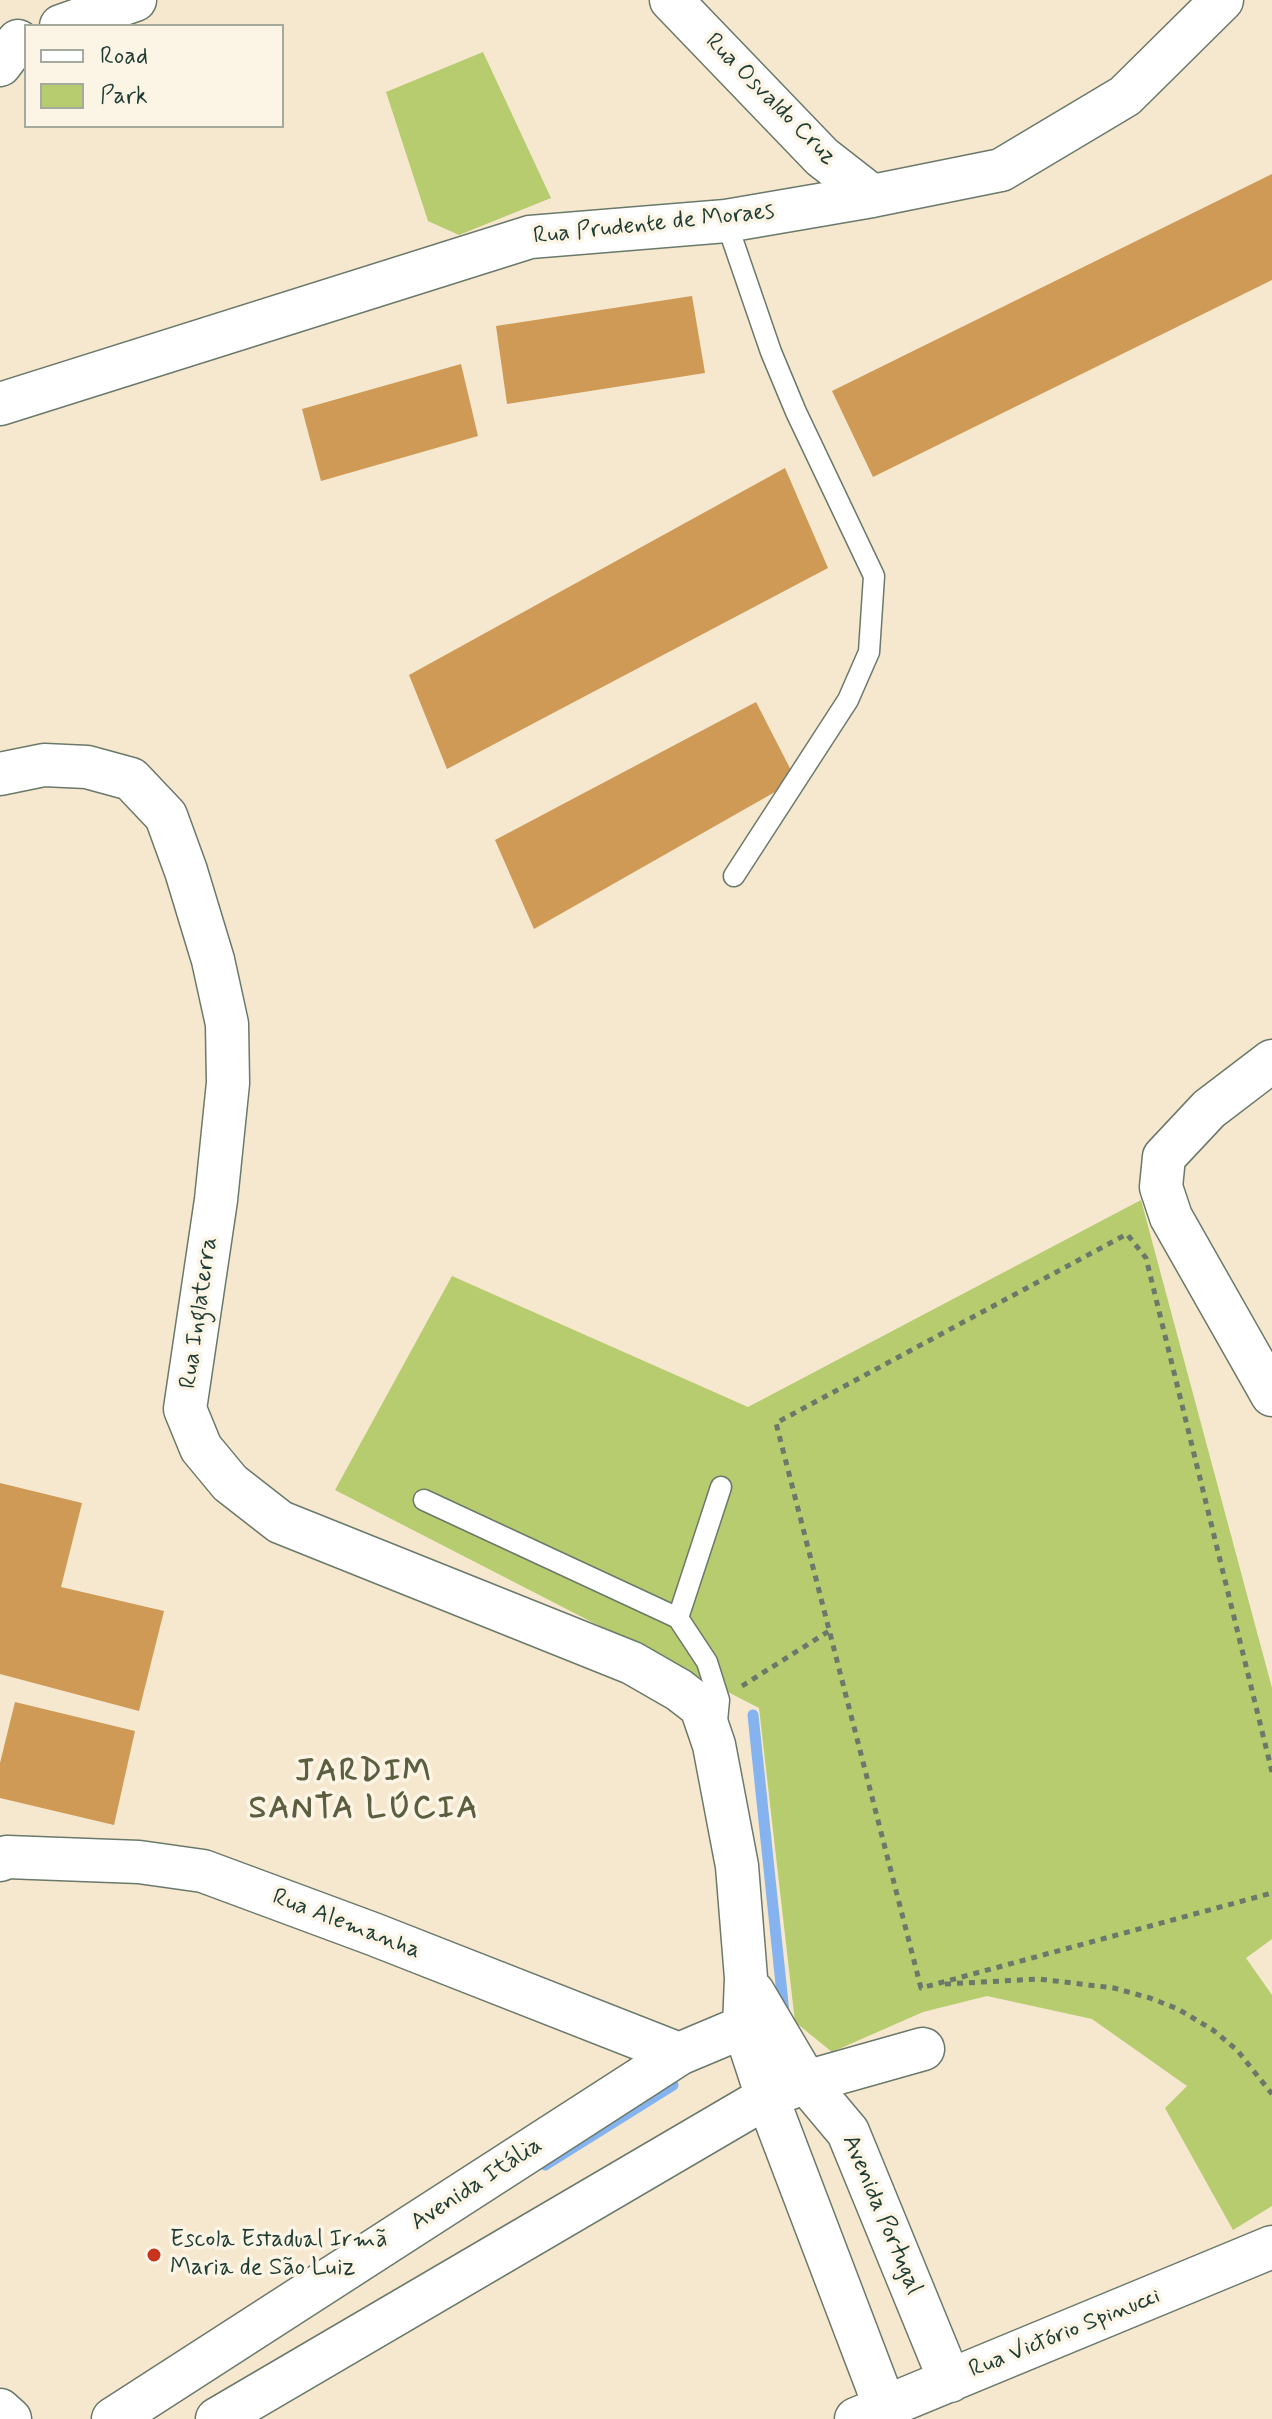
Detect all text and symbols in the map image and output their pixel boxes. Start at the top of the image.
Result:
legend [24,24,284,128]
street label: Rua Osvaldo Cruz [698,28,842,172]
text: Road [100,41,148,72]
text: Park [100,81,148,112]
street label: Rua Prudente de Moraes [532,198,776,252]
street label: Rua Inglaterra [175,1235,225,1391]
district label: JARDIM SANTA LÚCIA [248,1754,480,1829]
street label: Rua Alemanha [268,1884,424,1966]
street label: Avenida Portugal [834,2131,928,2299]
street label: Avenida Itália [406,2132,548,2238]
place label: Escola Estadual Irmã Maria de São Luiz [170,2227,388,2283]
marker: Escola Estadual Irmã Maria de São Luiz [145,2246,163,2264]
street label: Rua Victório Spinucci [965,2283,1165,2385]

